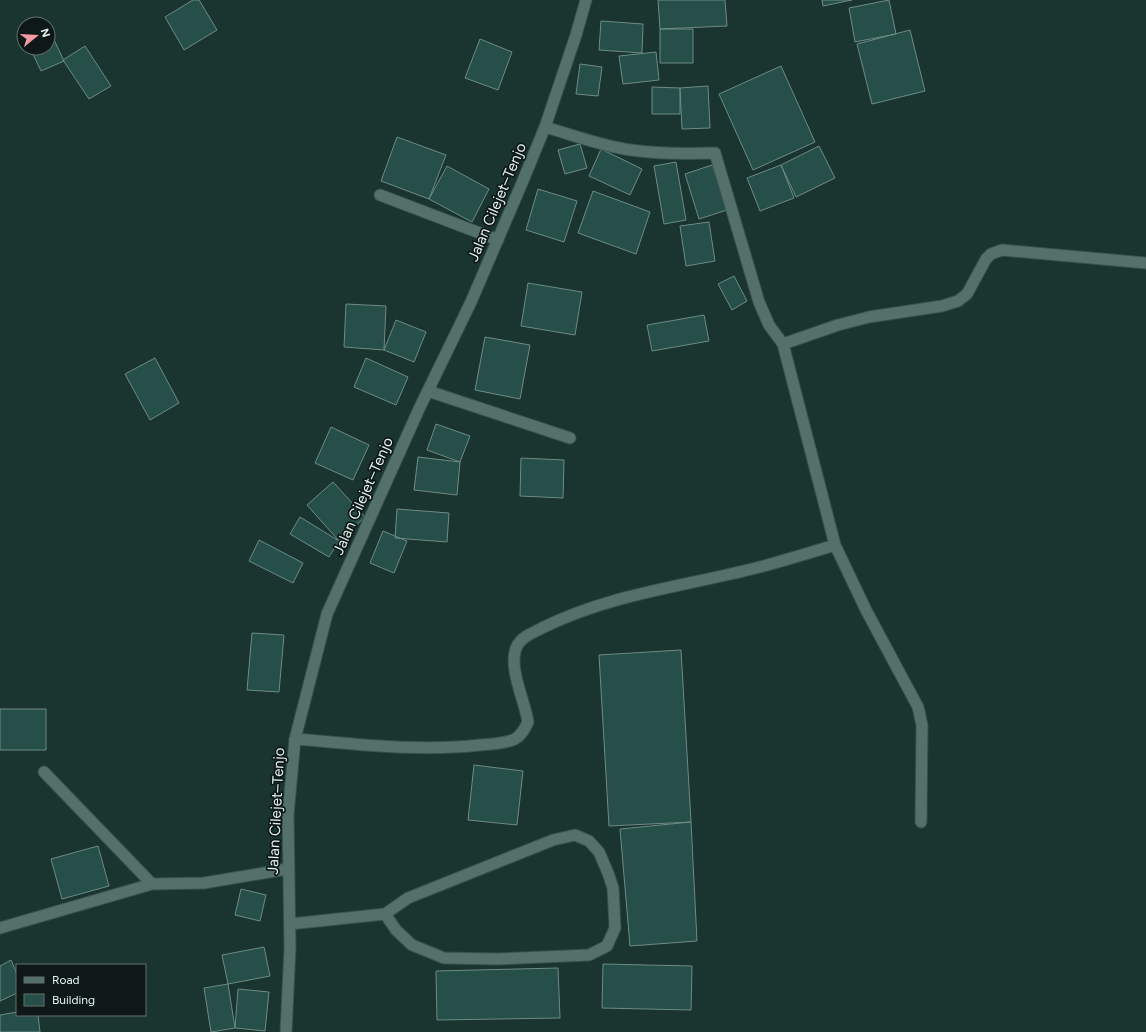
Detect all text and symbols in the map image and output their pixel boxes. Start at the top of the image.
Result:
north arrow [16,16,56,56]
text: N [38,27,53,39]
street label: Jalan Cilejet–Tenjo [464,140,530,264]
street label: Jalan Cilejet–Tenjo [329,434,397,558]
street label: Jalan Cilejet–Tenjo [264,747,288,875]
legend [16,964,146,1016]
text: Road [52,973,80,987]
text: Building [52,993,95,1007]

